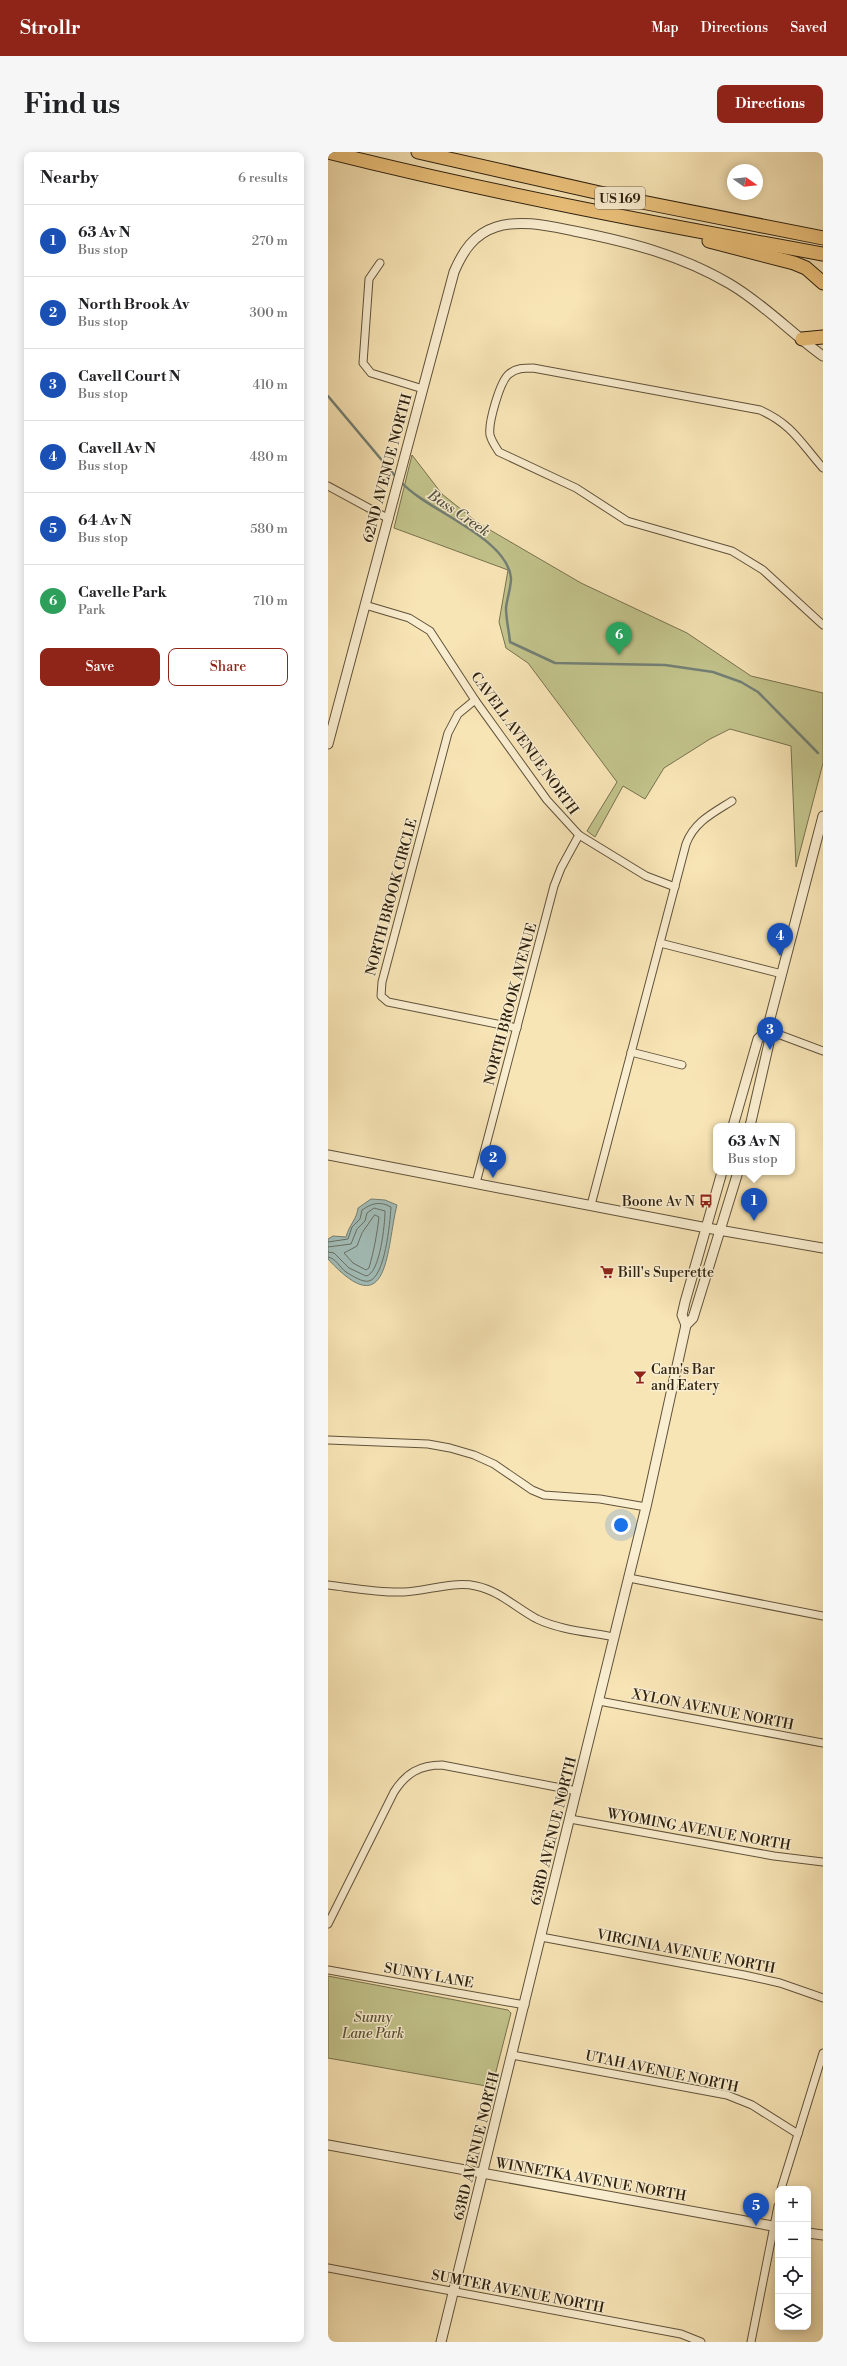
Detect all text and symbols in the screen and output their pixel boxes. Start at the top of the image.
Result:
text: Strollr [20,16,81,40]
text: Map [651,19,679,37]
text: Directions [701,19,768,37]
text: Saved [790,19,827,37]
button: Directions [717,85,823,123]
text: Find us [24,87,120,122]
north arrow [727,164,763,200]
text: Nearby [40,167,99,189]
text: 6 results [238,170,288,186]
road number: US 169 [595,187,645,209]
text: 63 Av N [78,223,131,242]
text: 1 [50,233,56,249]
text: 270 m [252,233,288,249]
text: Bus stop [78,242,128,258]
text: North Brook Av [78,295,189,314]
text: 2 [49,305,57,321]
text: 300 m [250,305,288,321]
text: Bus stop [78,314,128,330]
text: Cavell Court N [78,367,181,386]
text: 3 [49,377,57,393]
text: 410 m [252,377,288,393]
text: Bus stop [78,386,128,402]
street label: 62ND AVENUE NORTH [359,391,417,545]
text: Cavell Av N [78,439,156,458]
text: 4 [49,449,57,465]
text: 480 m [250,449,288,465]
text: Bus stop [78,458,128,474]
water label: Bass Creek [423,485,494,541]
text: 64 Av N [78,511,132,530]
text: 5 [49,521,57,537]
text: 580 m [250,521,288,537]
text: Bus stop [78,530,128,546]
text: Cavelle Park [78,583,167,602]
text: 6 [49,593,57,609]
text: 710 m [253,593,288,609]
text: Park [78,602,105,618]
pin: 6 [606,622,632,655]
button: Save [40,648,160,686]
button: Share [168,648,288,686]
street label: CAVELL AVENUE NORTH [466,669,582,819]
street label: NORTH BROOK CIRCLE [362,817,422,978]
street label: NORTH BROOK AVENUE [481,921,541,1087]
pin: 4 [767,923,793,956]
pin: 3 [757,1017,783,1050]
popup [713,1123,795,1175]
text: 63 Av N [728,1132,780,1151]
pin: 2 [480,1145,506,1178]
text: Bus stop [728,1151,778,1167]
pin: 1 [741,1188,767,1221]
place label: Boone Av N [621,1193,696,1211]
bus stop icon: Boone Av N [698,1193,714,1209]
supermarket icon: Bill's Superette [599,1264,615,1280]
place label: Bill's Superette [617,1264,714,1282]
place label: Cam's Bar and Eatery [651,1361,719,1395]
bar icon: Cam's Bar and Eatery [632,1369,648,1385]
your location [611,1515,631,1535]
street label: XYLON AVENUE NORTH [629,1685,796,1735]
street label: 63RD AVENUE NORTH [527,1754,581,1907]
street label: WYOMING AVENUE NORTH [605,1805,793,1855]
street label: VIRGINIA AVENUE NORTH [594,1926,777,1978]
street label: SUNNY LANE [383,1959,475,1993]
park label: Sunny Lane Park [341,2009,404,2043]
street label: UTAH AVENUE NORTH [583,2047,741,2097]
street label: 63RD AVENUE NORTH [450,2069,504,2222]
street label: WINNETKA AVENUE NORTH [493,2154,688,2206]
map controls [775,2186,811,2330]
button: + [775,2186,811,2222]
pin: 5 [743,2193,769,2226]
button: − [775,2222,811,2258]
button: locate [775,2258,811,2294]
street label: SUMTER AVENUE NORTH [430,2266,607,2318]
button: layers [775,2294,811,2330]

